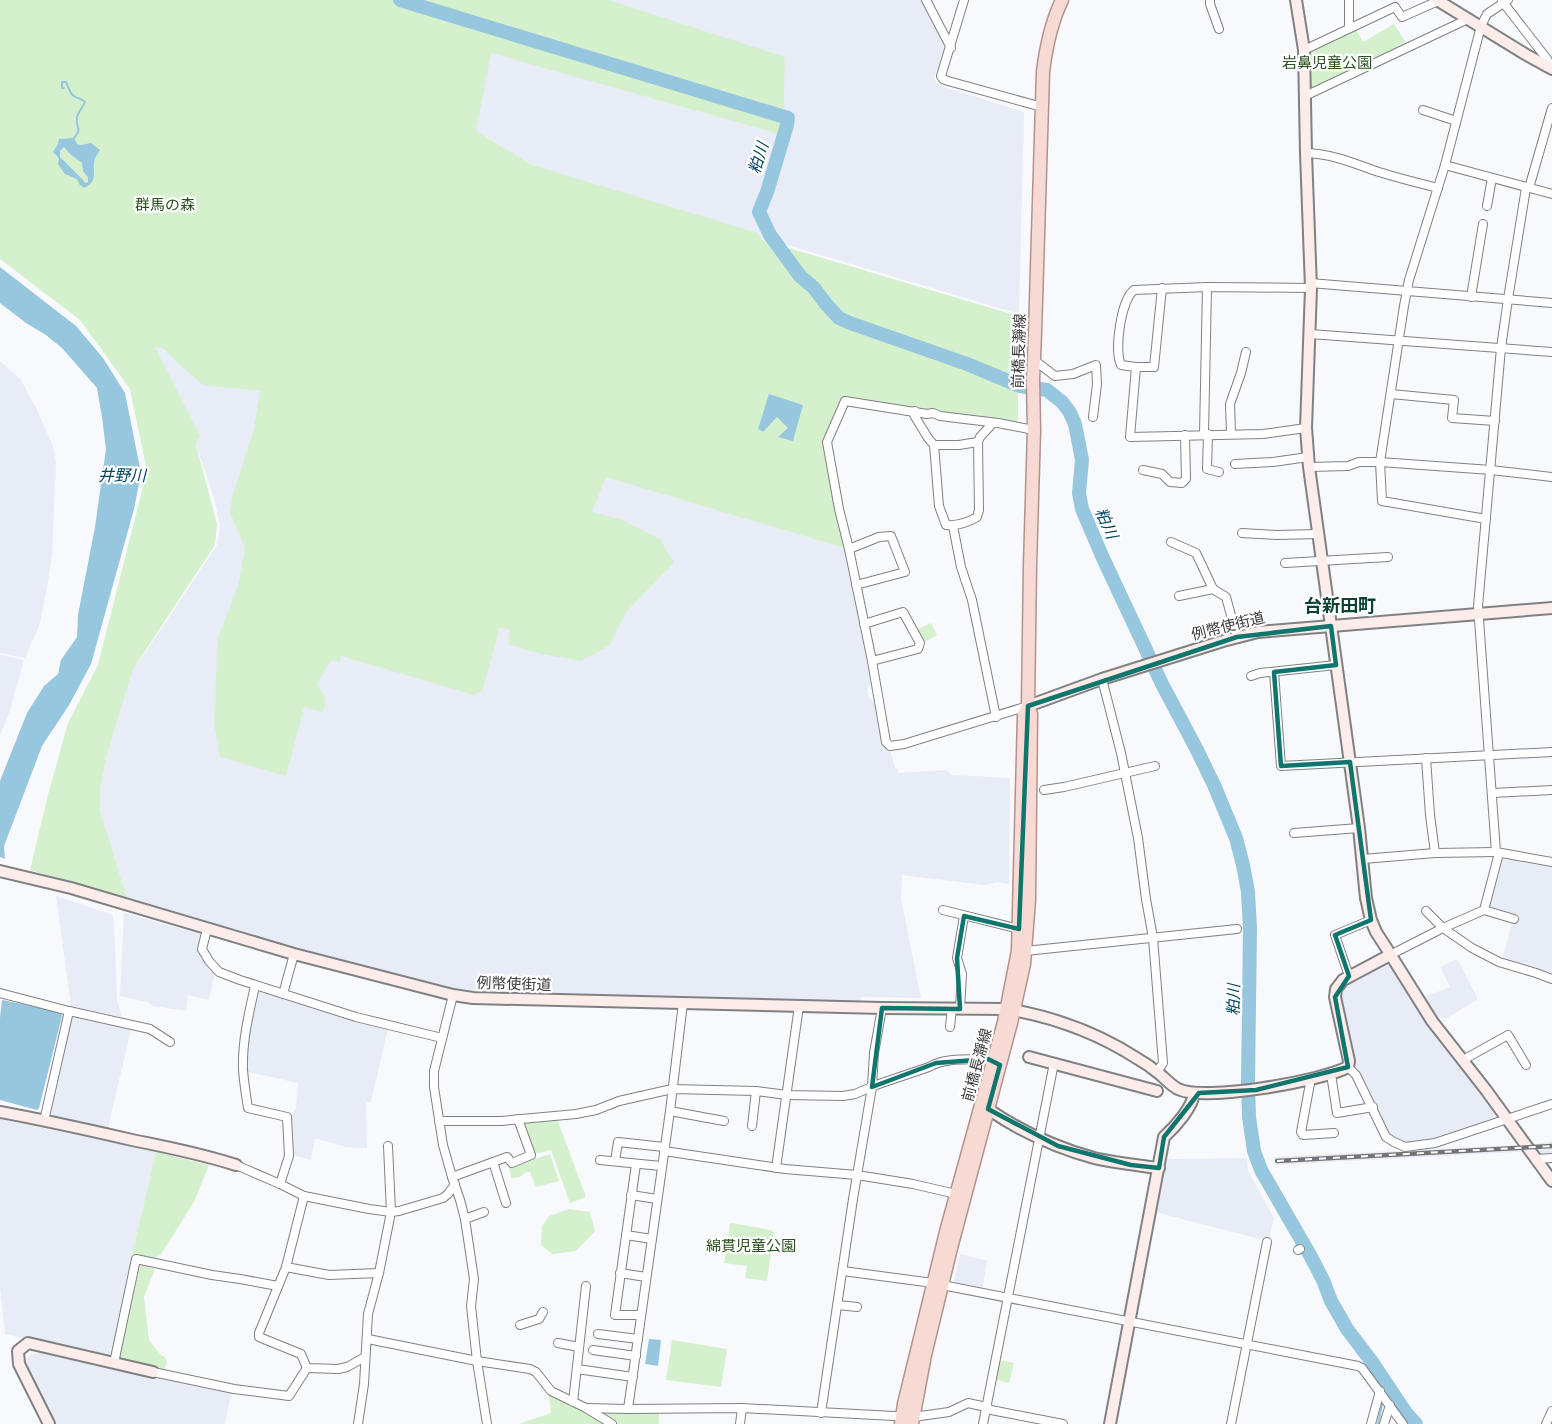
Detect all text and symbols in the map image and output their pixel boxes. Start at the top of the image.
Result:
park label: 岩鼻児童公園 [1282,52,1372,73]
water label: 粕川 [743,138,774,177]
park label: 群馬の森 [135,194,195,215]
street label: 前橋長瀞線 [1007,313,1030,389]
water label: 井野川 [98,464,148,486]
water label: 粕川 [1090,504,1124,544]
district label: 台新田町 [1304,593,1376,618]
street label: 例幣使街道 [1189,606,1267,645]
street label: 例幣使街道 [476,972,552,995]
water label: 粕川 [1222,982,1244,1016]
street label: 前橋長瀞線 [957,1026,996,1104]
park label: 綿貫児童公園 [706,1235,796,1256]

